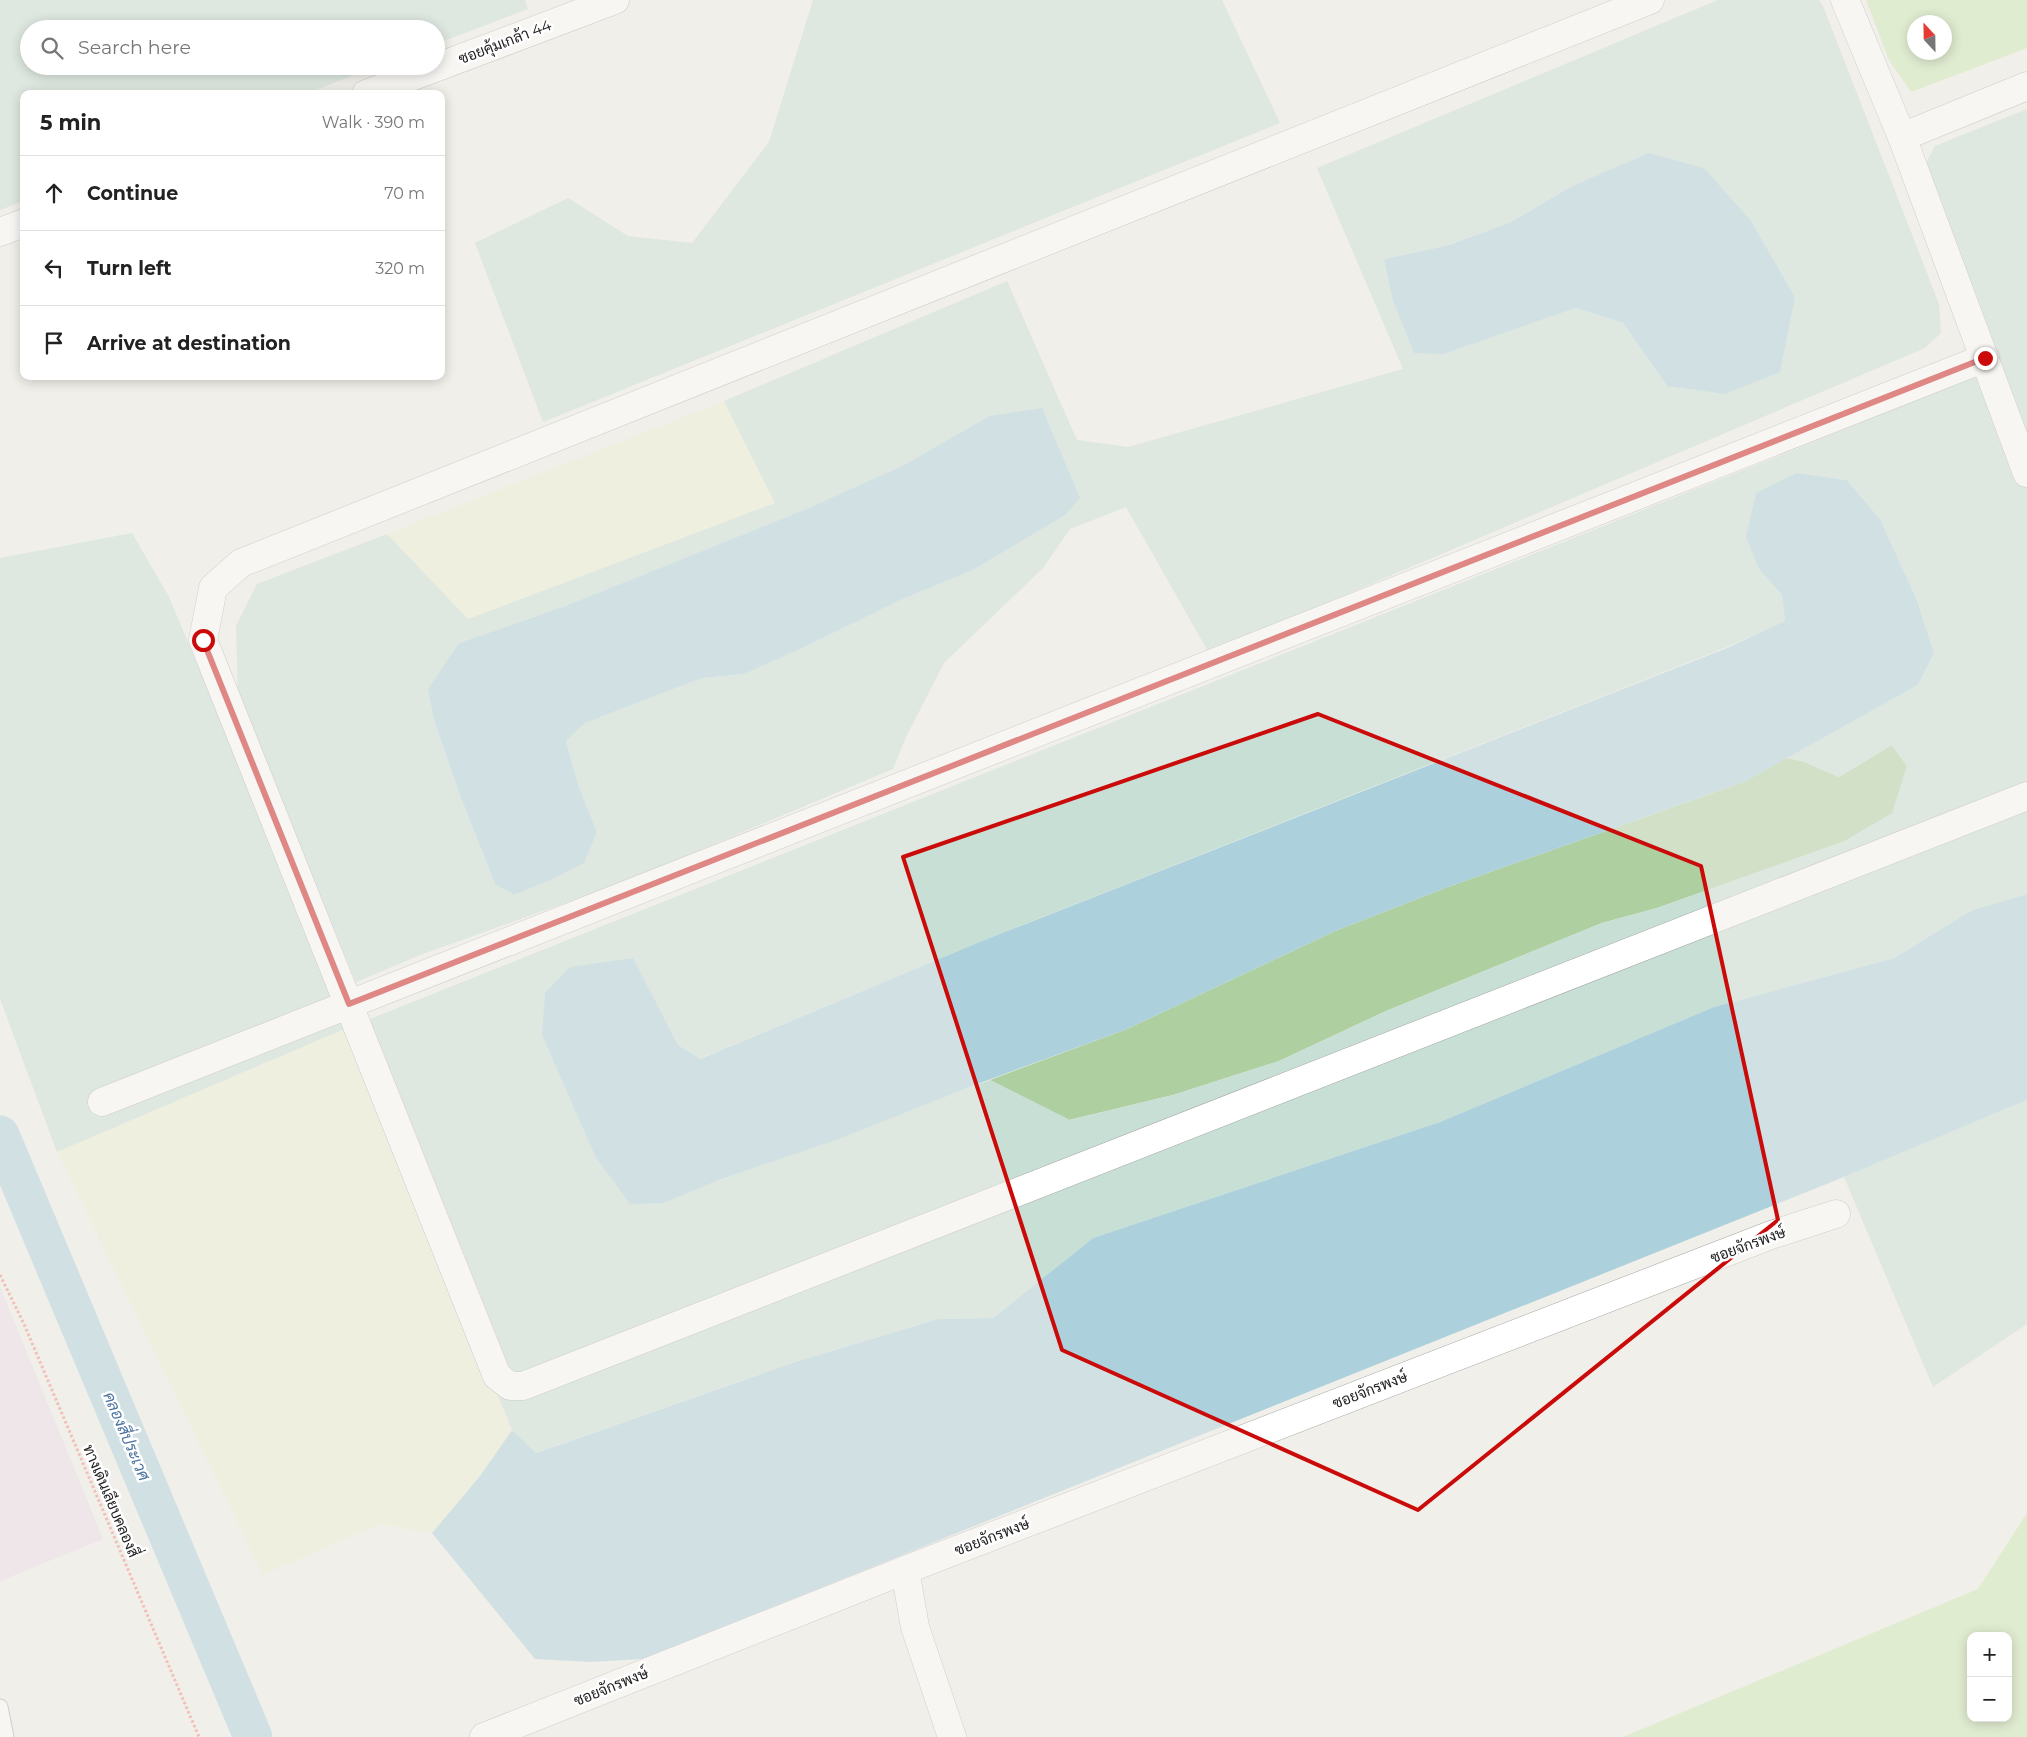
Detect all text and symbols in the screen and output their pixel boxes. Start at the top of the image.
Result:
street label: ซอยคุ้มเกล้า 44 [456,15,555,70]
north arrow [1907,15,1952,60]
search box [20,20,445,75]
icon: search [38,34,66,62]
text: Search here [78,36,191,59]
text: 5 min [40,110,101,135]
text: Walk · 390 m [322,113,425,132]
icon: ahead [40,179,68,207]
text: Continue [87,182,178,205]
text: 70 m [384,184,425,203]
icon: left [40,254,68,282]
text: Turn left [87,257,172,280]
text: 320 m [375,259,425,278]
icon: arrive [40,329,68,357]
text: Arrive at destination [87,332,291,355]
route end [1974,347,1997,370]
route start [192,629,215,652]
street label: ซอยจักรพงษ์ [1708,1222,1789,1267]
street label: ซอยจักรพงษ์ [1330,1366,1411,1412]
water label: คลองสี่ประเวศ [99,1387,158,1484]
street label: ทางเดินเลียบคลองสี่ [79,1440,148,1560]
street label: ซอยจักรพงษ์ [952,1513,1033,1559]
map controls [1967,1632,2012,1722]
button: + [1967,1632,2012,1677]
street label: ซอยจักรพงษ์ [571,1663,652,1710]
button: − [1967,1677,2012,1722]

